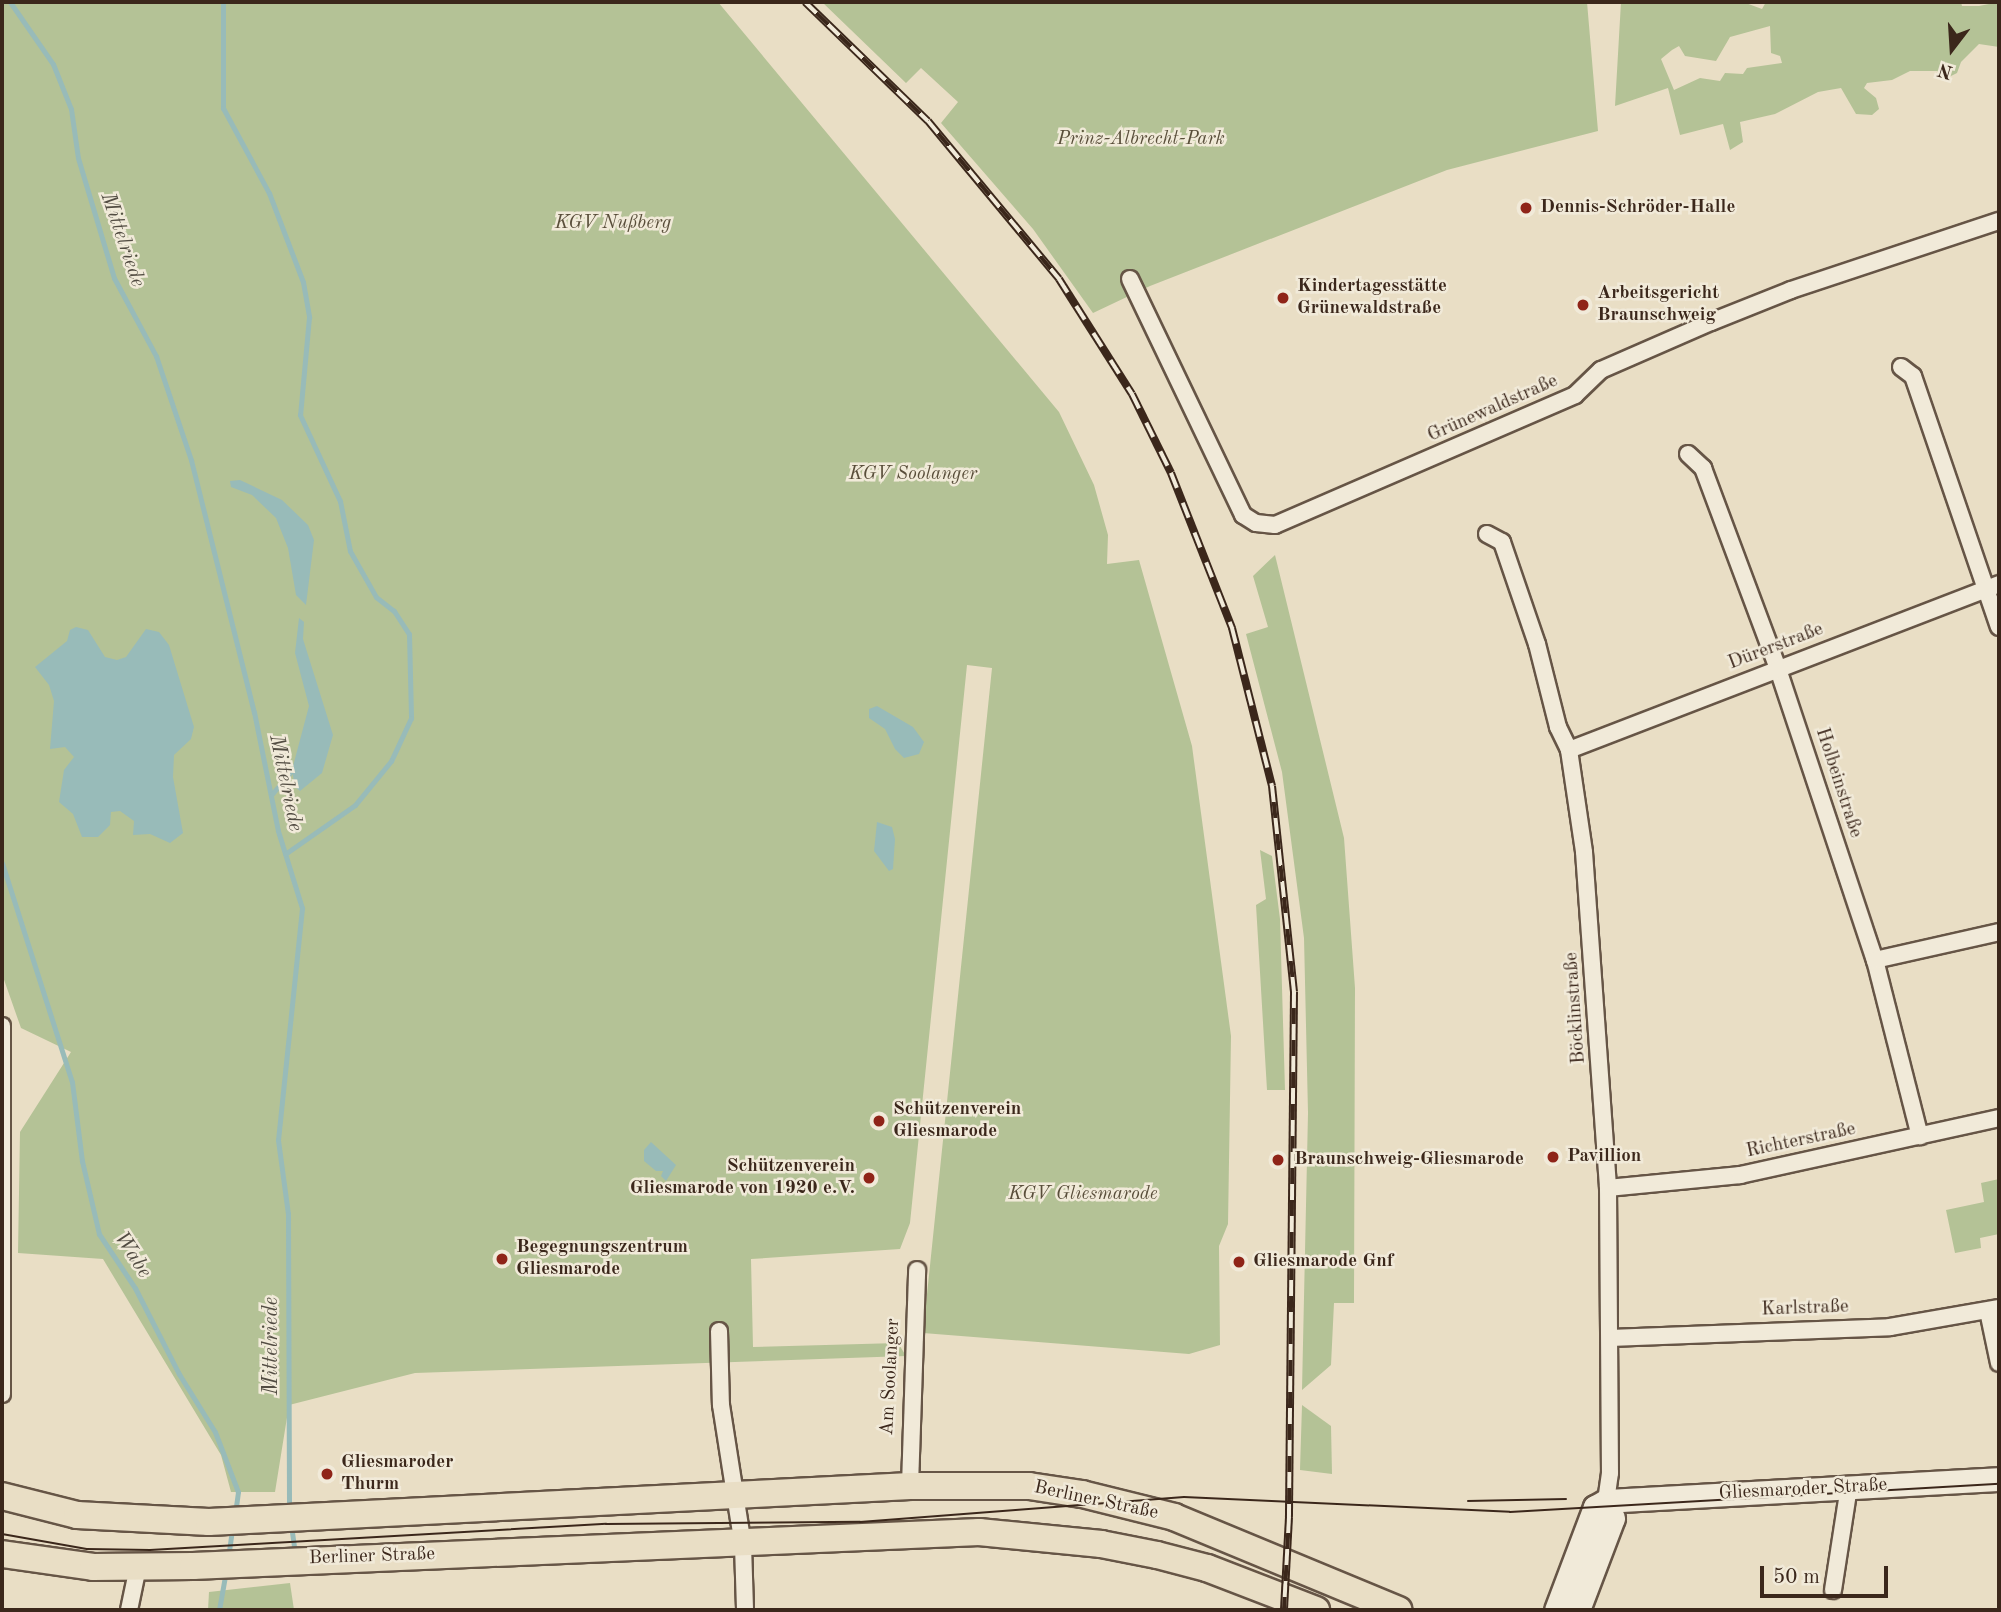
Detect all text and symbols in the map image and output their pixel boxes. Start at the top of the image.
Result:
north arrow [1917,14,1987,84]
text: N [1936,58,1955,81]
park label: Prinz-Albrecht-Park [1057,129,1225,151]
water label: Mittelriede [94,189,150,291]
place label: Dennis-Schröder-Halle [1540,197,1735,219]
marker: Dennis-Schröder-Halle [1518,200,1534,216]
park label: KGV Nußberg [555,213,671,235]
place label: Kindertagesstätte Grünewaldstraße [1297,276,1447,320]
place label: Arbeitsgericht Braunschweig [1597,283,1719,327]
marker: Kindertagesstätte Grünewaldstraße [1275,290,1291,306]
marker: Arbeitsgericht Braunschweig [1575,297,1591,313]
street label: Grünewaldstraße [1424,370,1562,448]
park label: KGV Soolanger [849,464,977,486]
street label: Dürerstraße [1725,618,1827,676]
street label: Holbeinstraße [1810,725,1866,841]
water label: Mittelriede [262,732,308,834]
street label: Böcklinstraße [1561,951,1591,1065]
place label: Schützenverein Gliesmarode [893,1099,1021,1143]
marker: Schützenverein Gliesmarode [871,1113,887,1129]
street label: Richterstraße [1744,1118,1858,1164]
place label: Pavillion [1567,1146,1641,1168]
place label: Braunschweig-Gliesmarode [1294,1149,1524,1171]
marker: Pavillion [1545,1149,1561,1165]
marker: Braunschweig-Gliesmarode [1268,1150,1288,1170]
place label: Schützenverein Gliesmarode von 1920 e.V. [630,1156,855,1200]
marker: Schützenverein Gliesmarode von 1920 e.V. [861,1170,877,1186]
park label: KGV Gliesmarode [1008,1184,1158,1206]
water label: Wabe [108,1227,156,1283]
place label: Begegnungszentrum Gliesmarode [516,1237,688,1281]
marker: Begegnungszentrum Gliesmarode [494,1251,510,1267]
place label: Gliesmarode Gnf [1253,1251,1393,1273]
marker: Gliesmarode Gnf [1231,1254,1247,1270]
street label: Karlstraße [1761,1296,1849,1322]
water label: Mittelriede [259,1297,285,1395]
street label: Am Soolanger [877,1318,905,1436]
place label: Gliesmaroder Thurm [341,1452,453,1496]
marker: Gliesmaroder Thurm [319,1466,335,1482]
street label: Gliesmaroder Straße [1718,1474,1888,1506]
street label: Berliner Straße [1032,1477,1160,1525]
street label: Berliner Straße [308,1543,436,1571]
scale bar [1763,1552,1891,1596]
text: 50 m [1773,1567,1820,1588]

